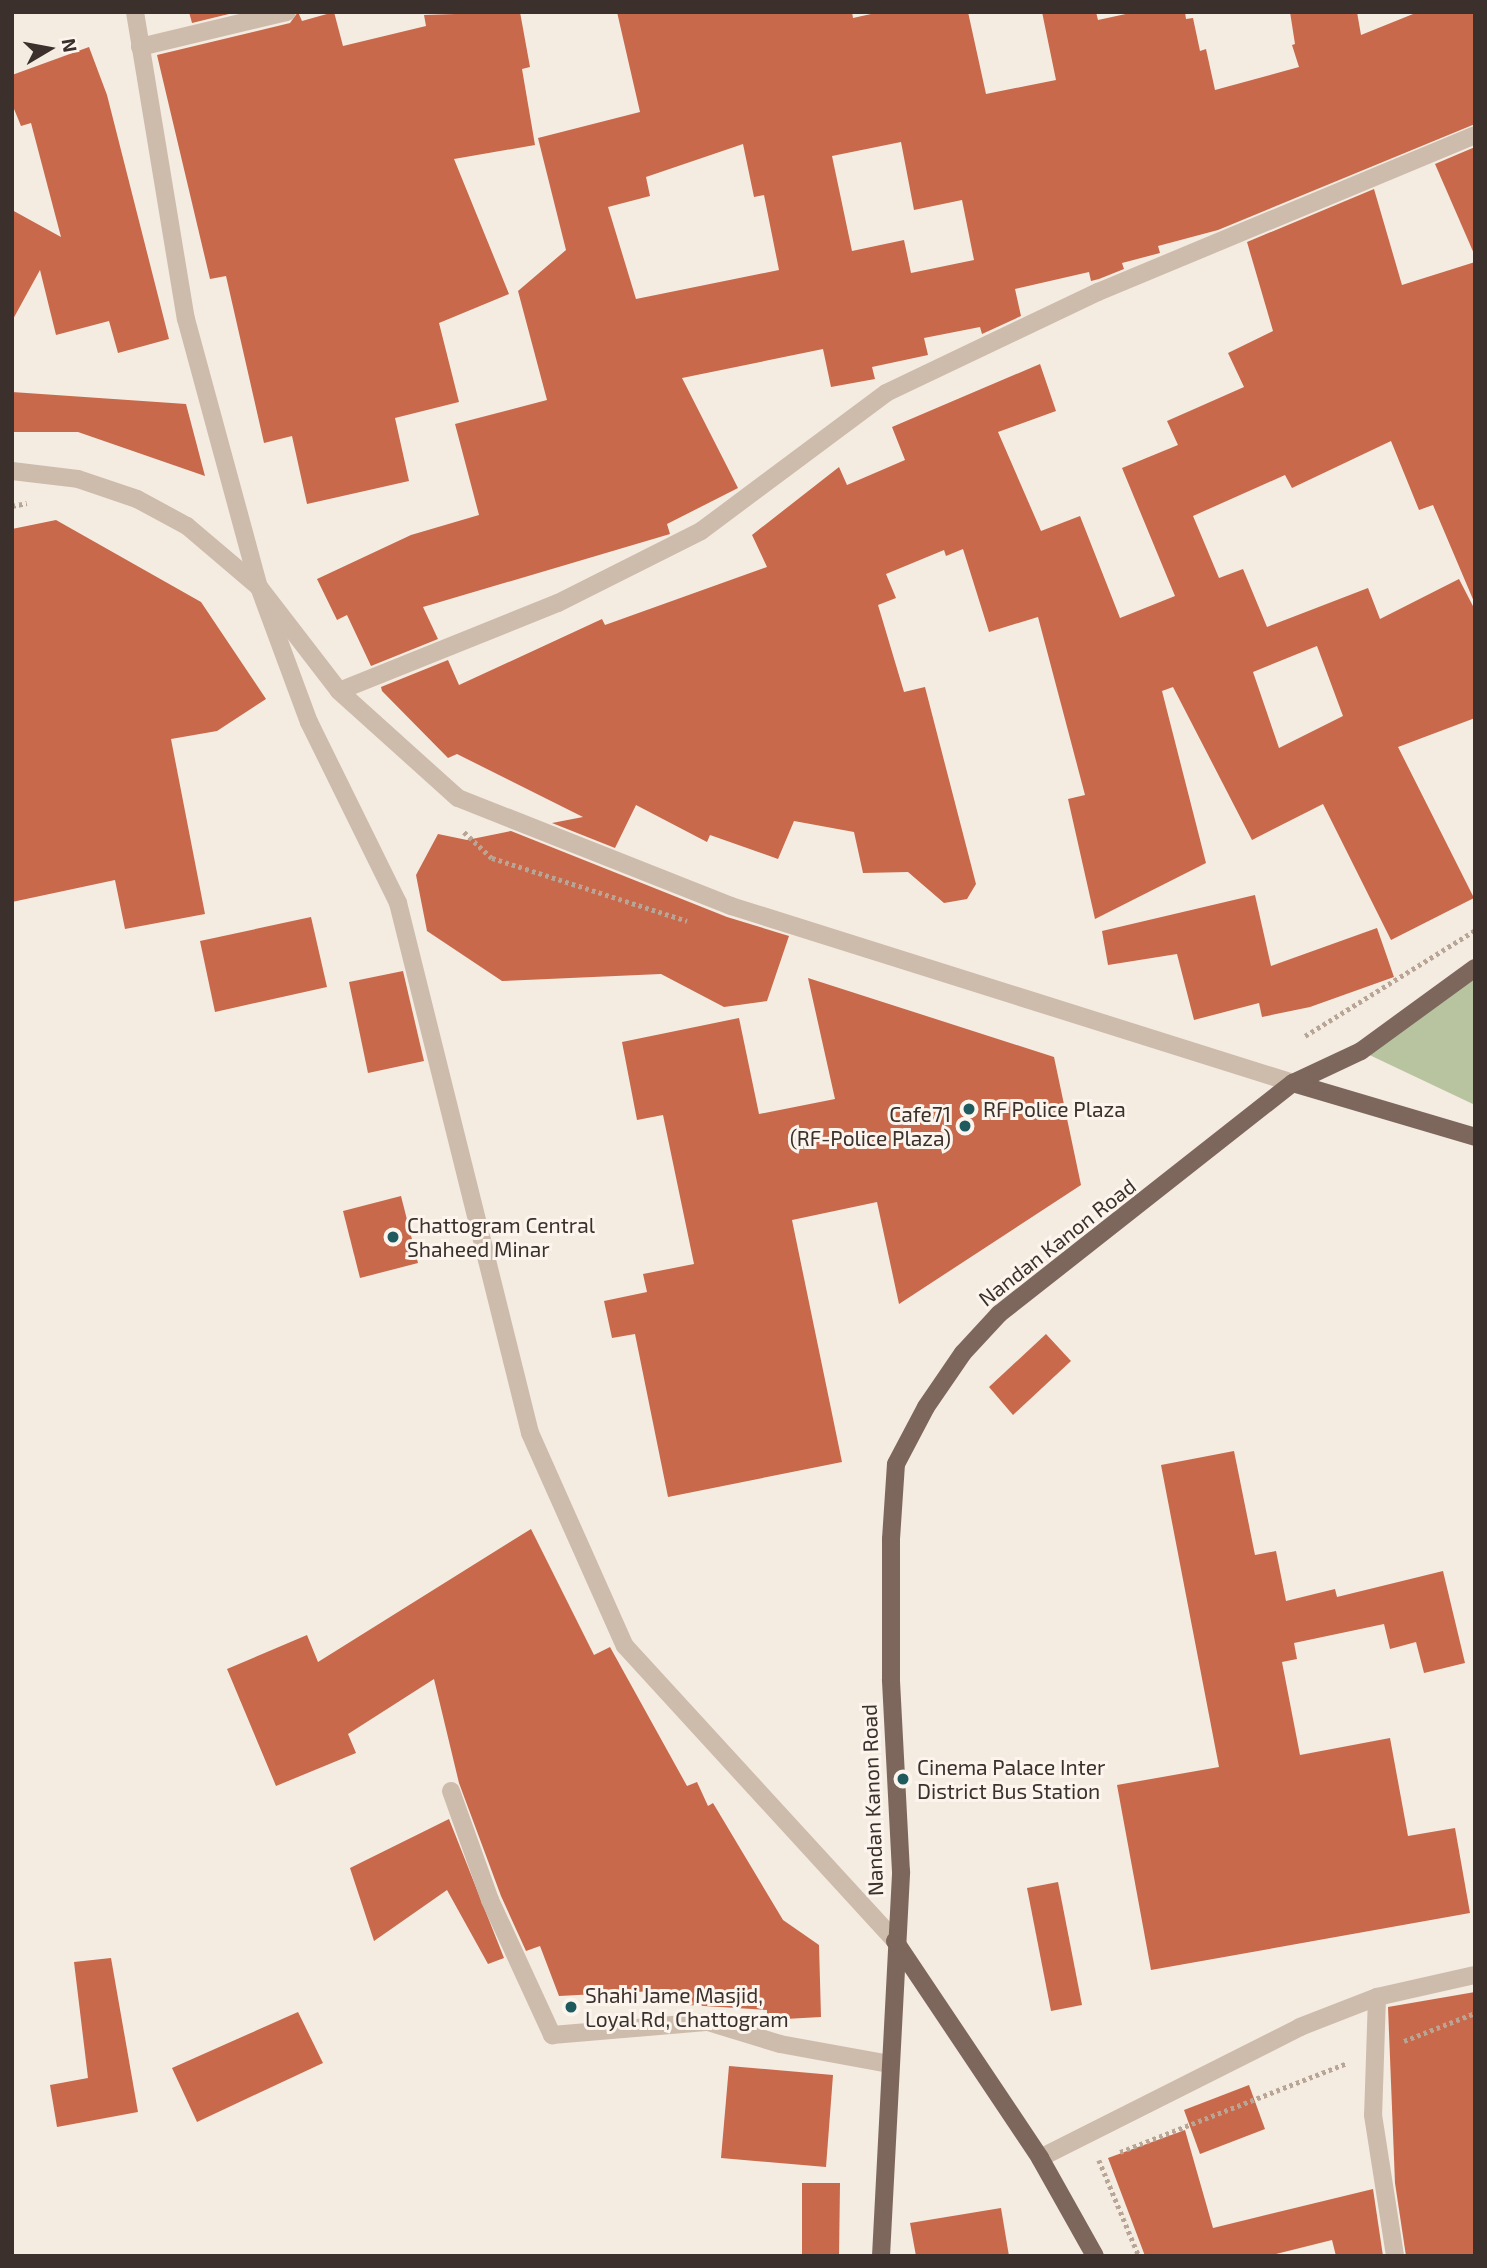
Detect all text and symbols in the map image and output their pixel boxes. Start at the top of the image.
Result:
north arrow [14,14,84,84]
text: N [58,37,83,54]
place label: RF Police Plaza [983,1096,1126,1122]
place label: Cafe71 (RF-Police Plaza) [790,1101,951,1151]
marker: RF Police Plaza [961,1101,977,1117]
marker: Cafe71 (RF-Police Plaza) [957,1118,973,1134]
street label: Nandan Kanon Road [973,1173,1141,1311]
place label: Chattogram Central Shaheed Minar [407,1212,595,1262]
marker: Chattogram Central Shaheed Minar [385,1229,401,1245]
street label: Nandan Kanon Road [856,1703,888,1897]
place label: Cinema Palace Inter District Bus Station [917,1754,1105,1804]
marker: Cinema Palace Inter District Bus Station [895,1771,911,1787]
place label: Shahi Jame Masjid, Loyal Rd, Chattogram [585,1982,789,2032]
marker: Shahi Jame Masjid, Loyal Rd, Chattogram [563,1999,579,2015]

